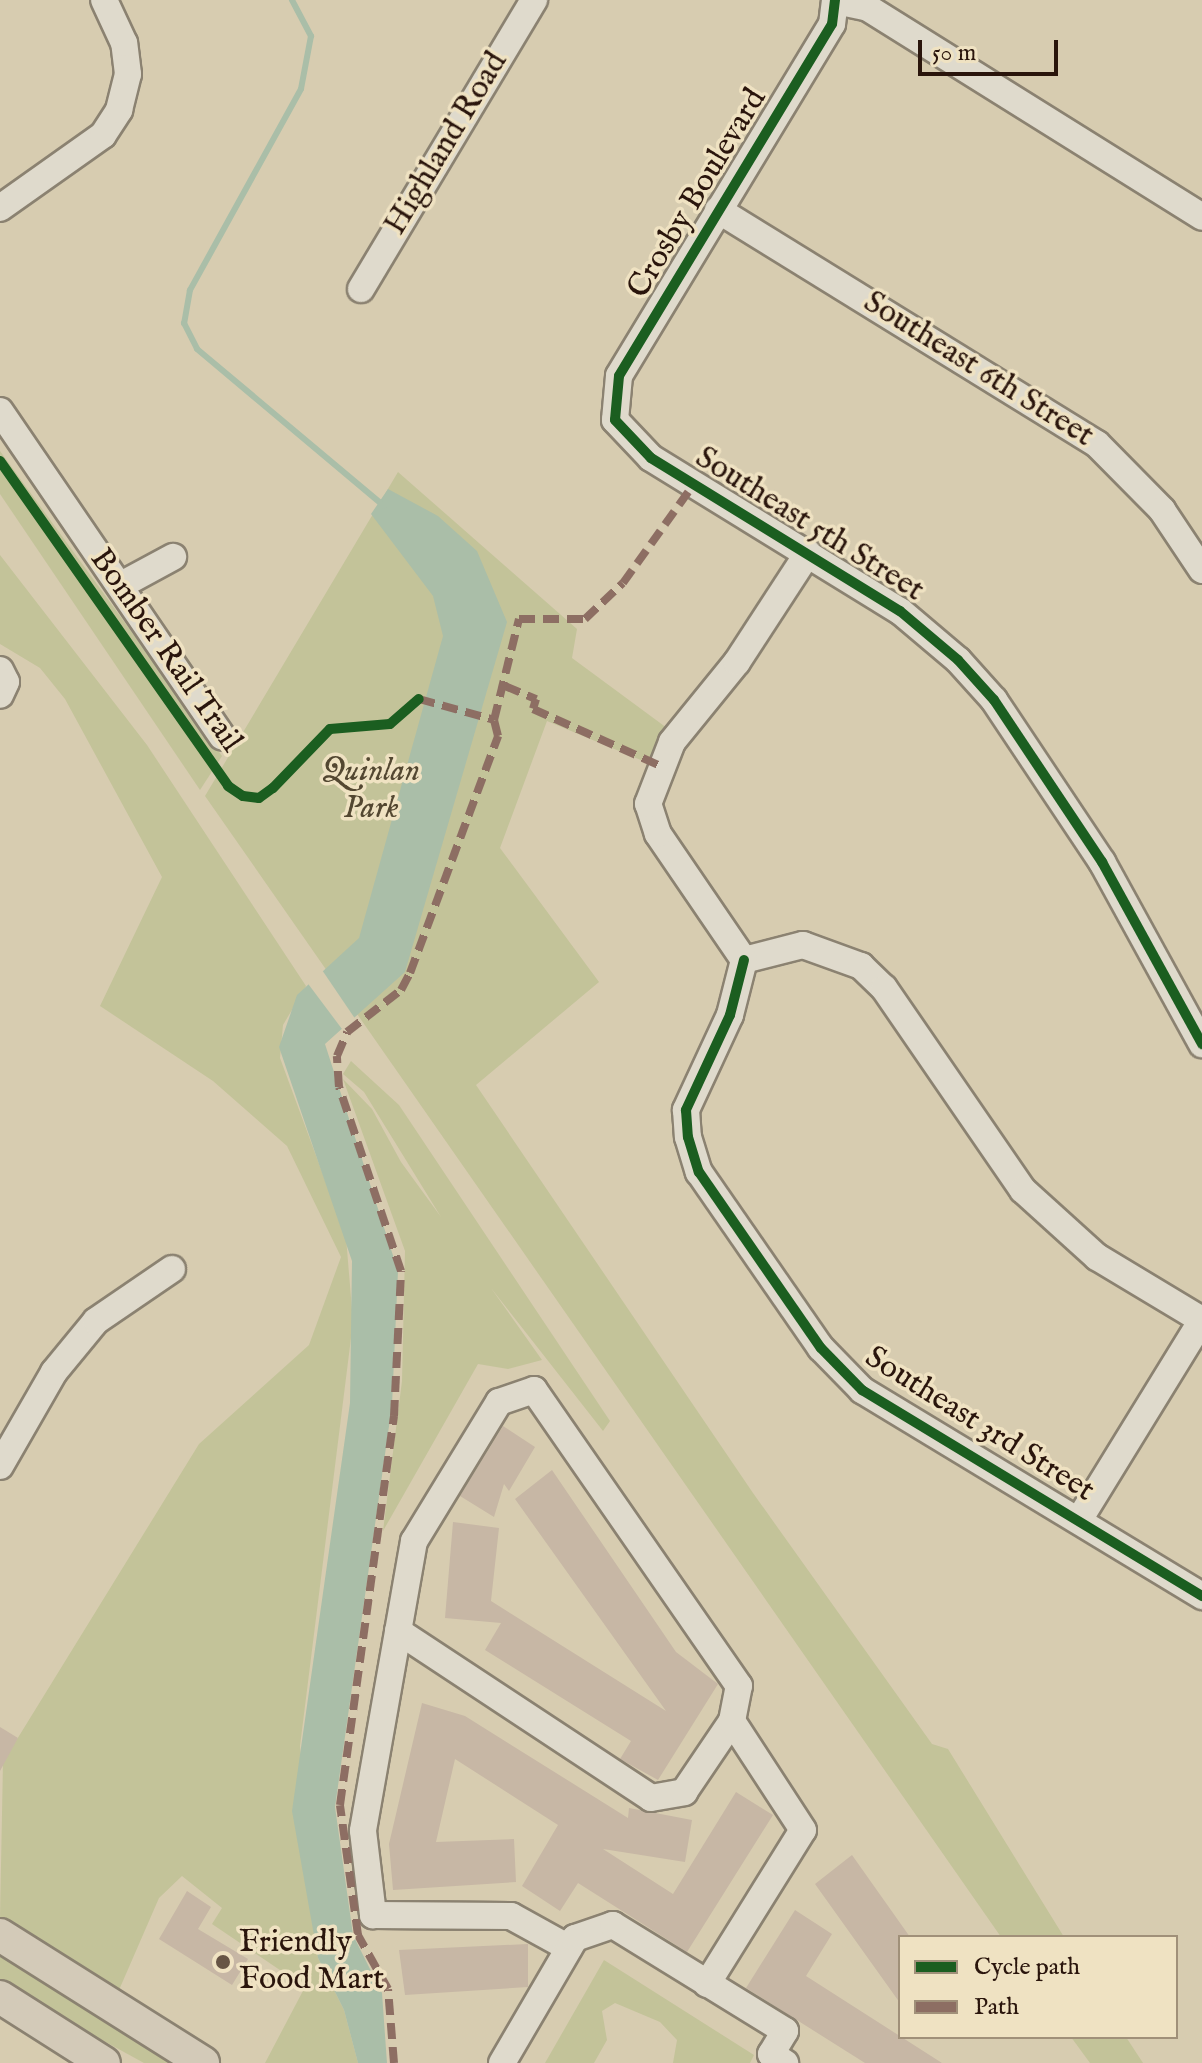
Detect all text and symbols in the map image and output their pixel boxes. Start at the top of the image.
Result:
scale bar [922,24,1062,74]
text: 50 m [932,38,976,69]
street label: Highland Road [377,46,517,242]
street label: Crosby Boulevard [620,82,776,306]
street label: Southeast 6th Street [856,284,1100,456]
street label: Southeast 5th Street [688,439,930,611]
street label: Bomber Rail Trail [81,542,249,760]
park label: Quinlan Park [322,754,420,829]
street label: Southeast 3rd Street [857,1339,1101,1511]
place label: Friendly Food Mart [239,1925,384,2000]
legend [898,1935,1178,2039]
text: Cycle path [974,1952,1080,1983]
marker: Friendly Food Mart [214,1953,232,1971]
text: Path [974,1992,1019,2023]

